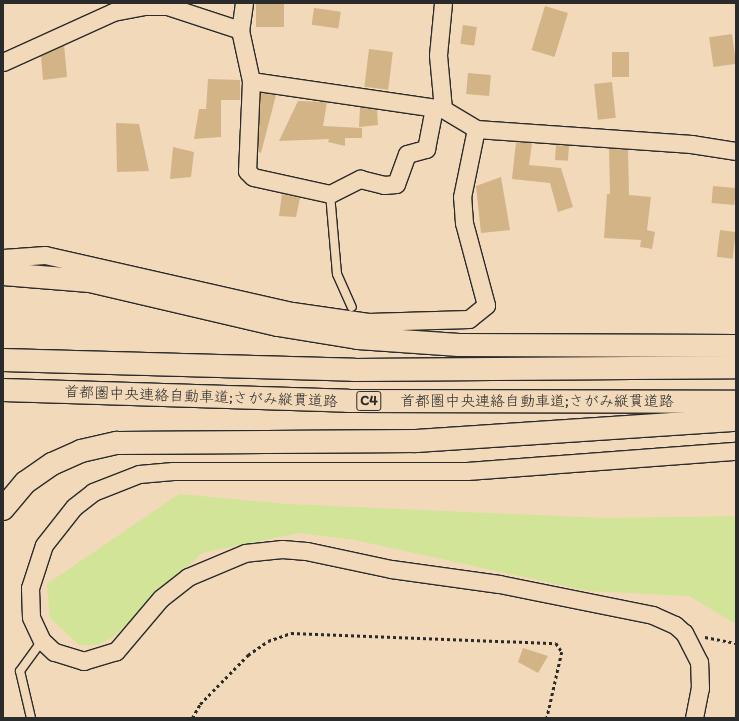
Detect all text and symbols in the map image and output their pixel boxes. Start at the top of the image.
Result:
street label: 首都圏中央連絡自動車道;さがみ縦貫道路 [64,383,338,411]
road number: C4 [356,389,382,413]
street label: 首都圏中央連絡自動車道;さがみ縦貫道路 [400,393,674,411]

